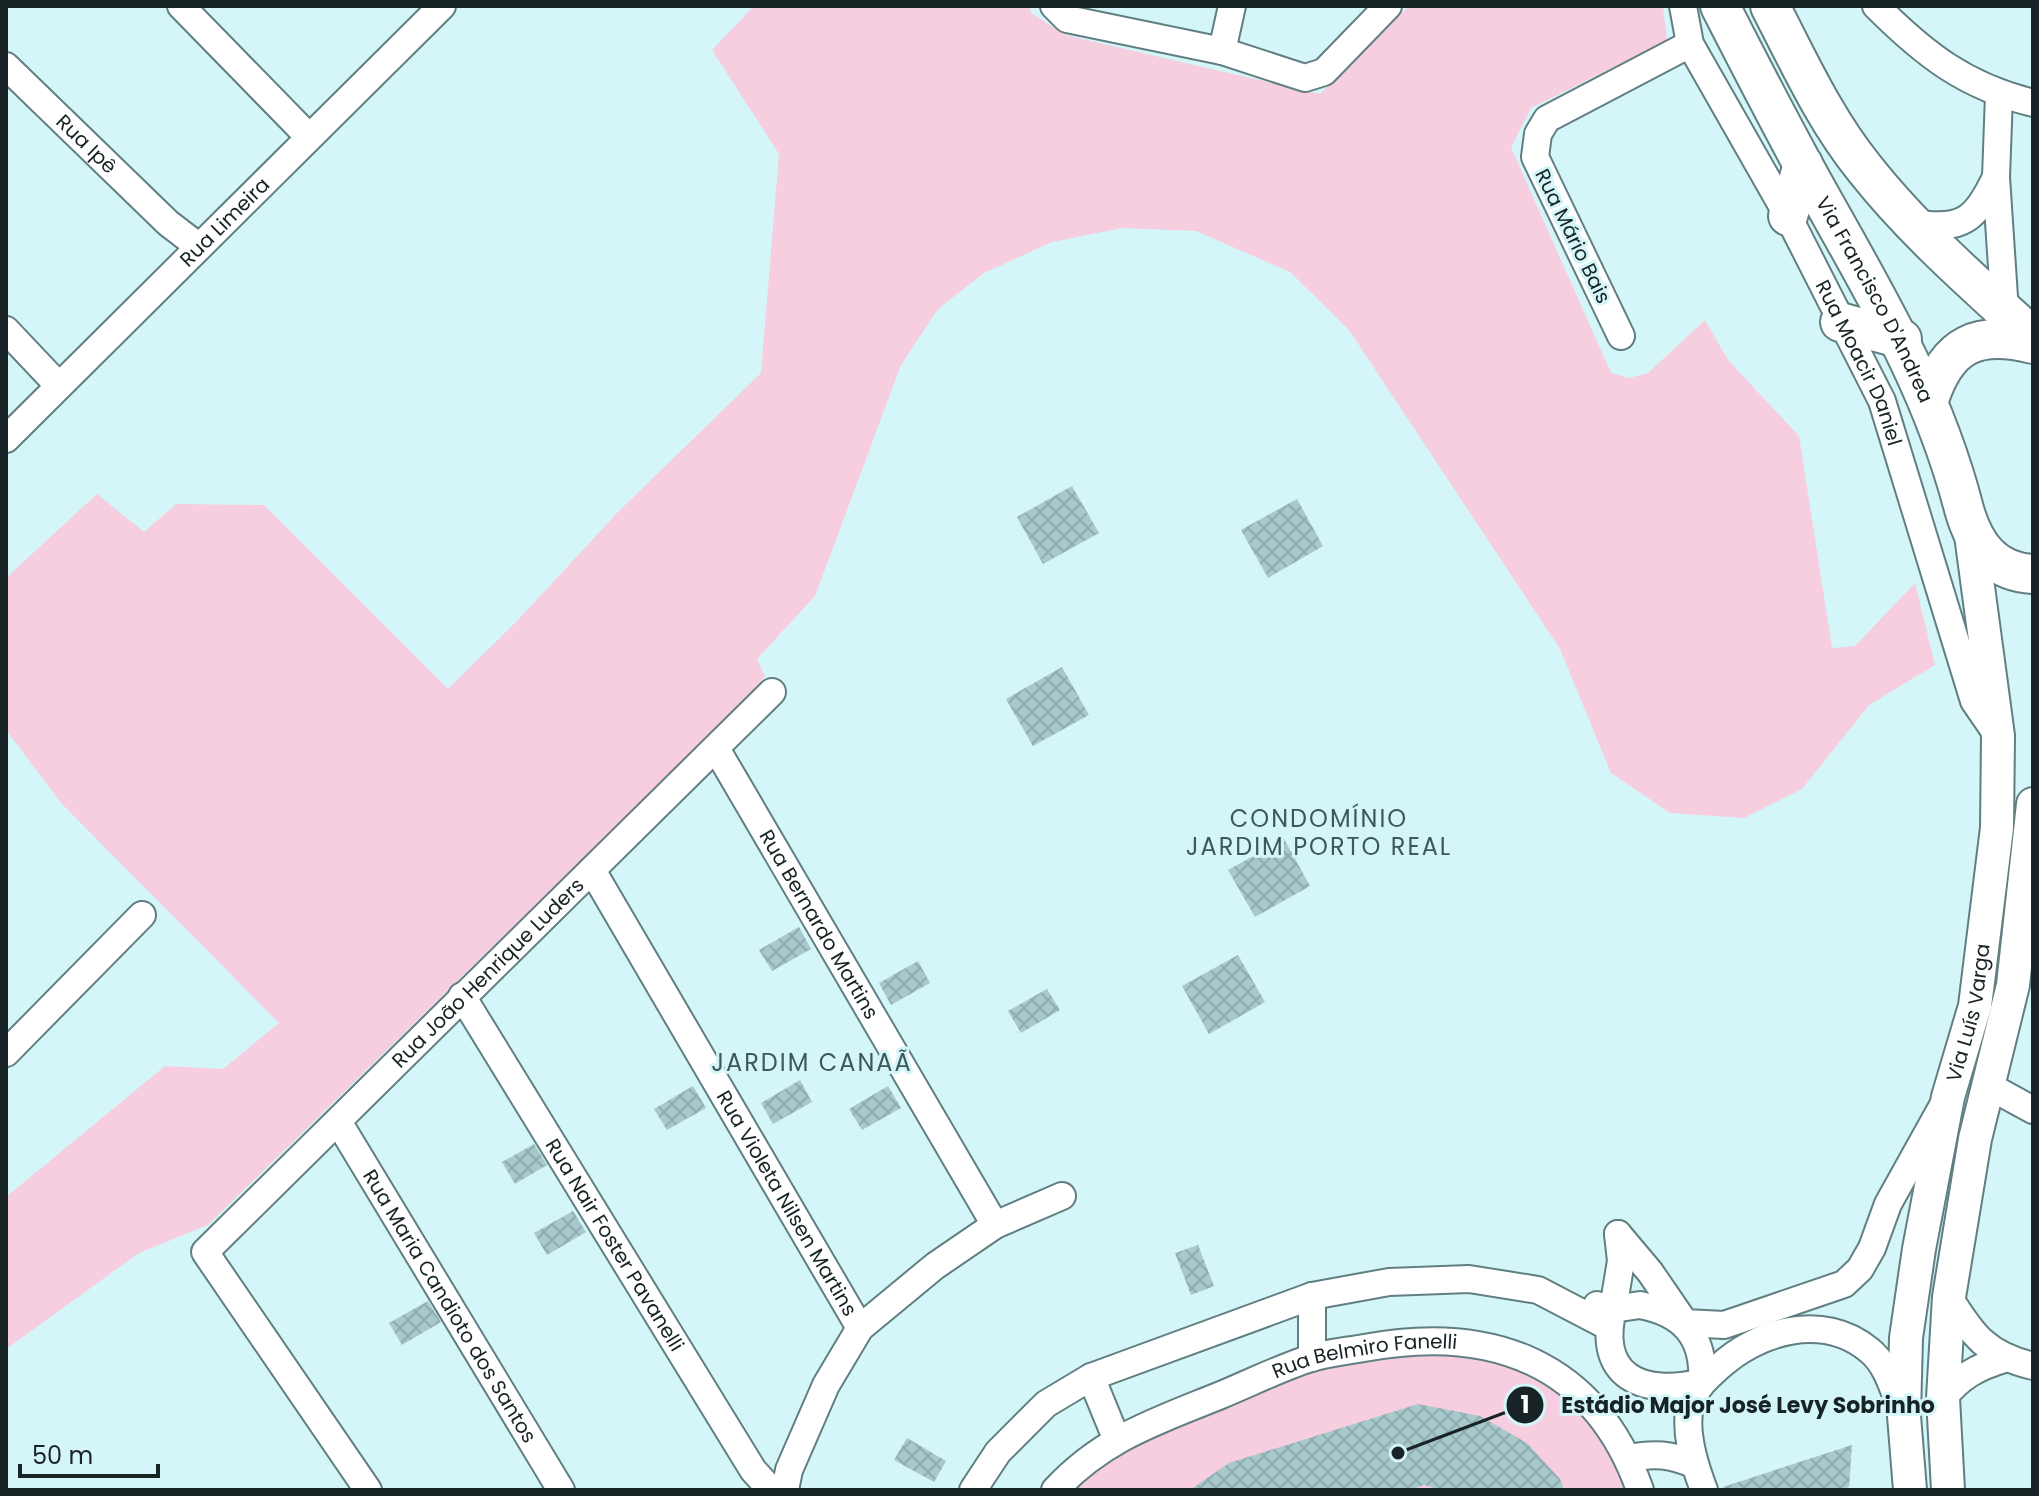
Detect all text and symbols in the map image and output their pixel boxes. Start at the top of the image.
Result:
street label: Rua Ipê [50,108,123,180]
street label: Rua Mário Bais [1528,164,1618,308]
street label: Rua Limeira [173,171,276,273]
street label: Via Francisco D'Andrea [1809,191,1940,407]
street label: Rua Moacir Daniel [1809,275,1909,449]
district label: CONDOMÍNIO JARDIM PORTO REAL [1186,802,1452,863]
street label: Rua Bernardo Martins [753,824,885,1024]
street label: Rua João Henrique Luders [386,871,590,1074]
street label: Via Luís Varga [1939,942,1997,1085]
district label: JARDIM CANAÃ [711,1046,913,1079]
street label: Rua Violeta Nilsen Martins [710,1085,864,1321]
street label: Rua Nair Foster Pavanelli [539,1133,691,1357]
street label: Rua Maria Candioto dos Santos [356,1164,543,1448]
street label: Rua Belmiro Fanelli [1268,1327,1458,1385]
callout: Estádio Major José Levy Sobrinho [1505,1382,1950,1428]
text: 1 [1520,1388,1530,1421]
text: Estádio Major José Levy Sobrinho [1561,1390,1935,1421]
scale bar [20,1428,158,1478]
text: 50 m [32,1439,93,1472]

